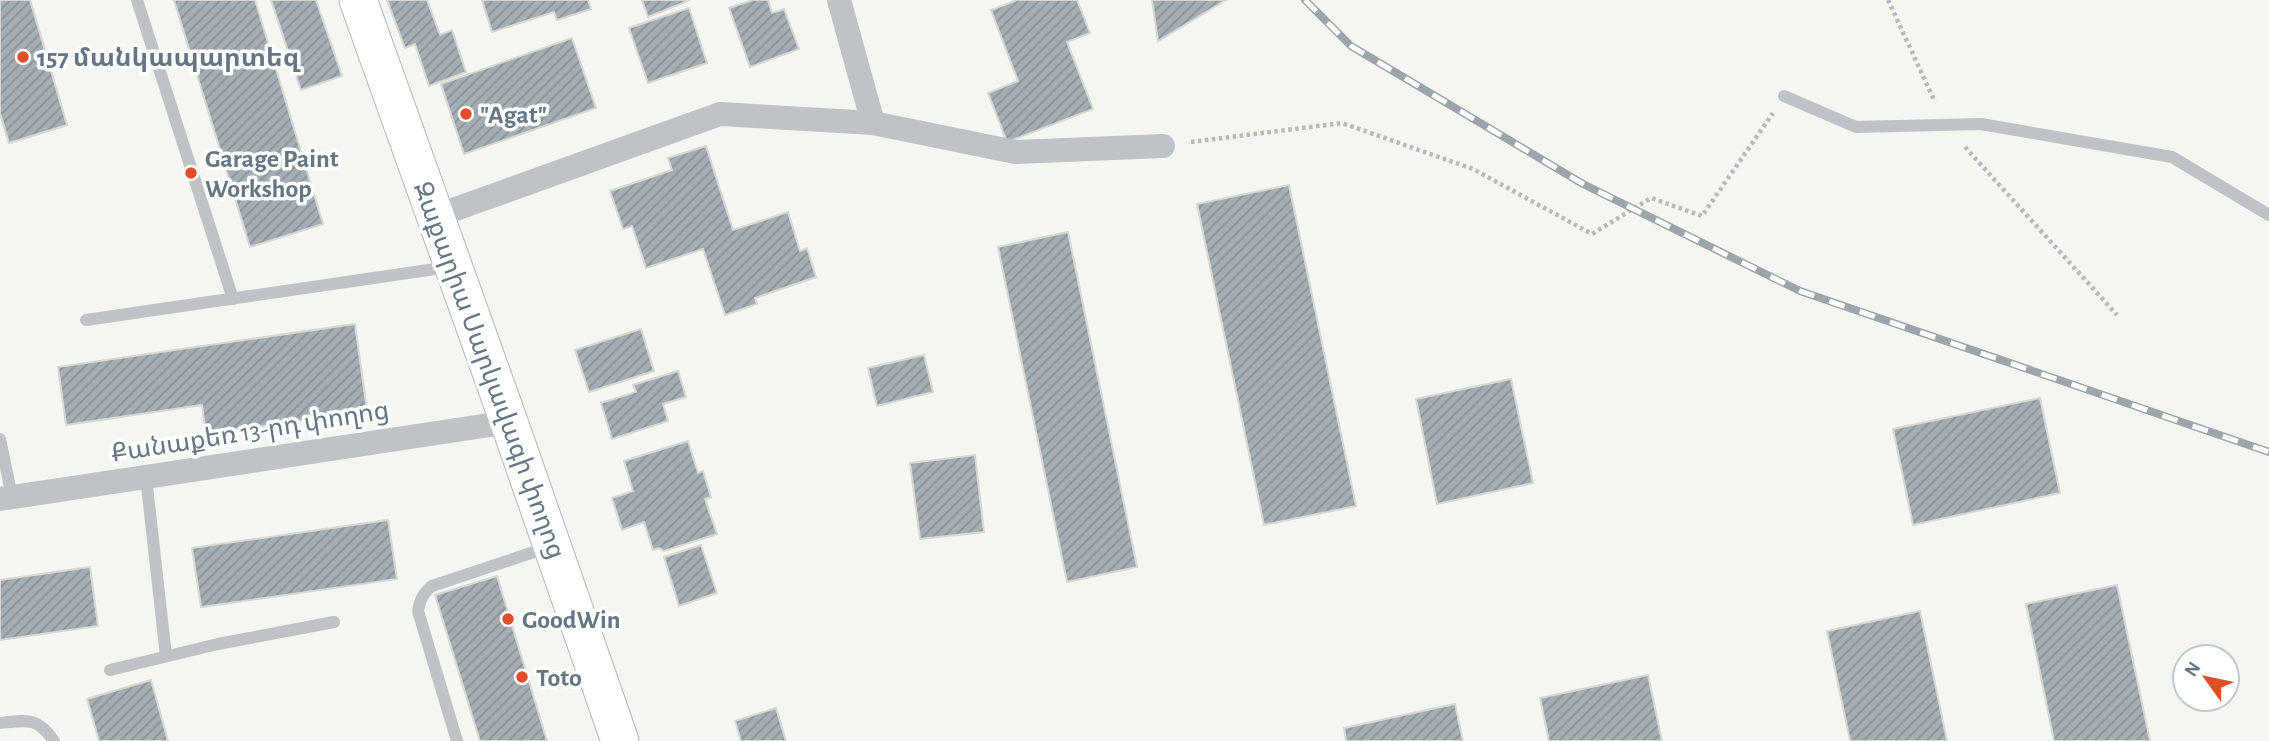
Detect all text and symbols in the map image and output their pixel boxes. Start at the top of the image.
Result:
place label: 157 մանկապարտեզ [37,45,301,72]
marker: 157 մանկապարտեզ [15,49,31,65]
place label: "Agat" [480,102,547,128]
marker: "Agat" [458,106,474,122]
place label: Garage Paint Workshop [205,146,339,202]
marker: Garage Paint Workshop [183,165,199,181]
street label: Զաքարիա Սարկավագի փողոց [408,178,570,563]
street label: Քանաքեռ 13-րդ փողոց [109,397,391,468]
place label: GoodWin [522,607,621,633]
marker: GoodWin [500,611,516,627]
north arrow [2171,643,2241,713]
text: N [2181,659,2205,680]
place label: Toto [536,665,582,691]
marker: Toto [514,669,530,685]

